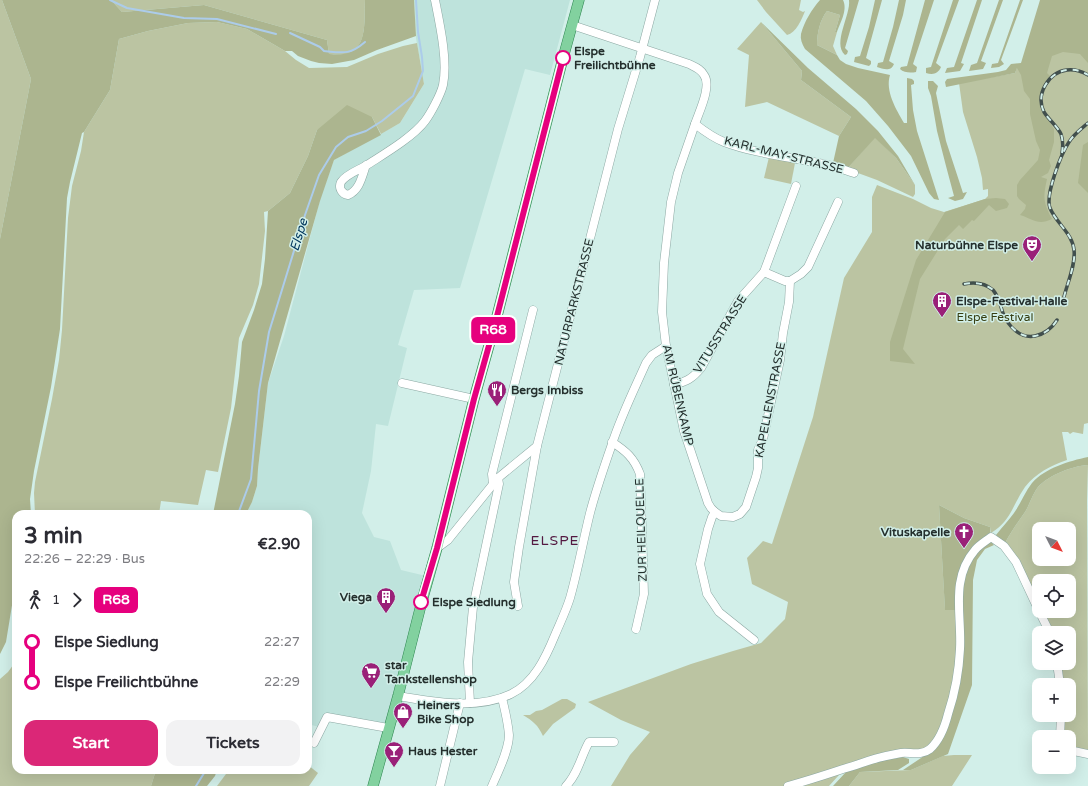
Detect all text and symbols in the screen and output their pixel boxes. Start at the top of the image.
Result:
place label: Elspe Freilichtbühne [574,44,656,72]
marker: Elspe Freilichtbühne [555,50,571,66]
street label: KARL-MAY-STRASSE [723,133,846,177]
water label: Elspe [286,216,312,253]
theatre icon: Naturbühne Elspe [1021,234,1043,262]
street label: NATURPARKSTRASSE [551,237,597,367]
place label: Naturbühne Elspe [915,238,1018,253]
building icon: Elspe-Festival-Halle [931,290,953,318]
street label: VITUSSTRASSE [690,292,750,376]
place label: Elspe-Festival-Halle [956,294,1068,309]
park label: Elspe Festival [957,310,1033,324]
line badge: R68 [470,317,516,343]
text: R68 [479,321,507,338]
street label: KAPELLENSTRASSE [752,341,788,459]
street label: AM RÜBENKAMP [660,343,696,447]
restaurant icon: Bergs Imbiss [486,379,508,407]
place label: Bergs Imbiss [511,383,584,398]
street label: ZUR HEILQUELLE [632,478,650,582]
church icon: Vituskapelle [953,521,975,549]
north arrow [1032,522,1076,566]
map controls [1032,522,1076,774]
text: 3 min [24,523,83,549]
place label: Vituskapelle [881,525,950,540]
district label: ELSPE [531,532,579,549]
text: €2.90 [258,535,300,553]
text: 22:26 – 22:29 · Bus [24,551,145,567]
button: locate [1032,574,1076,618]
building icon: Viega [375,586,397,614]
icon: walk [24,589,46,611]
icon: forward [66,589,88,611]
place label: Viega [340,590,372,605]
text: R68 [102,591,130,608]
text: 1 [52,592,60,608]
marker: Elspe Siedlung [413,594,429,610]
place label: Elspe Siedlung [432,595,516,610]
button: layers [1032,626,1076,670]
text: Elspe Siedlung [54,633,159,651]
text: 22:27 [264,634,300,650]
place label: star Tankstellenshop [384,658,477,687]
supermarket icon: star Tankstellenshop [360,661,382,689]
text: Elspe Freilichtbühne [54,673,198,691]
text: 22:29 [264,674,300,690]
button: + [1032,678,1076,722]
place label: Heiners Bike Shop [417,698,474,727]
shop icon: Heiners Bike Shop [392,701,414,729]
button: Start [24,720,158,766]
button: Tickets [166,720,300,766]
button: − [1032,730,1076,774]
bar icon: Haus Hester [383,740,405,768]
place label: Haus Hester [408,744,478,758]

